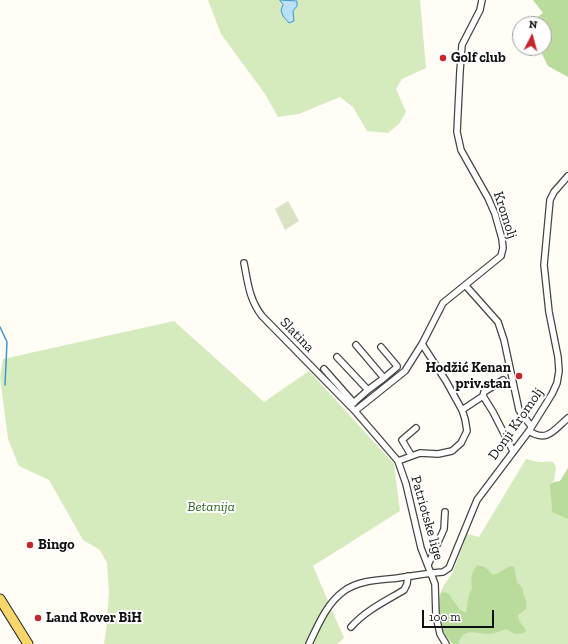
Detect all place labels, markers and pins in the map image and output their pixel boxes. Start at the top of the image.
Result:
place label: Golf club [451,50,506,66]
marker: Golf club [438,53,448,63]
place label: Hodžić Kenan priv.stan [425,360,511,392]
marker: Hodžić Kenan priv.stan [514,371,524,381]
place label: Bingo [38,537,74,553]
marker: Bingo [25,540,35,550]
place label: Land Rover BiH [46,610,142,626]
marker: Land Rover BiH [33,613,43,623]

